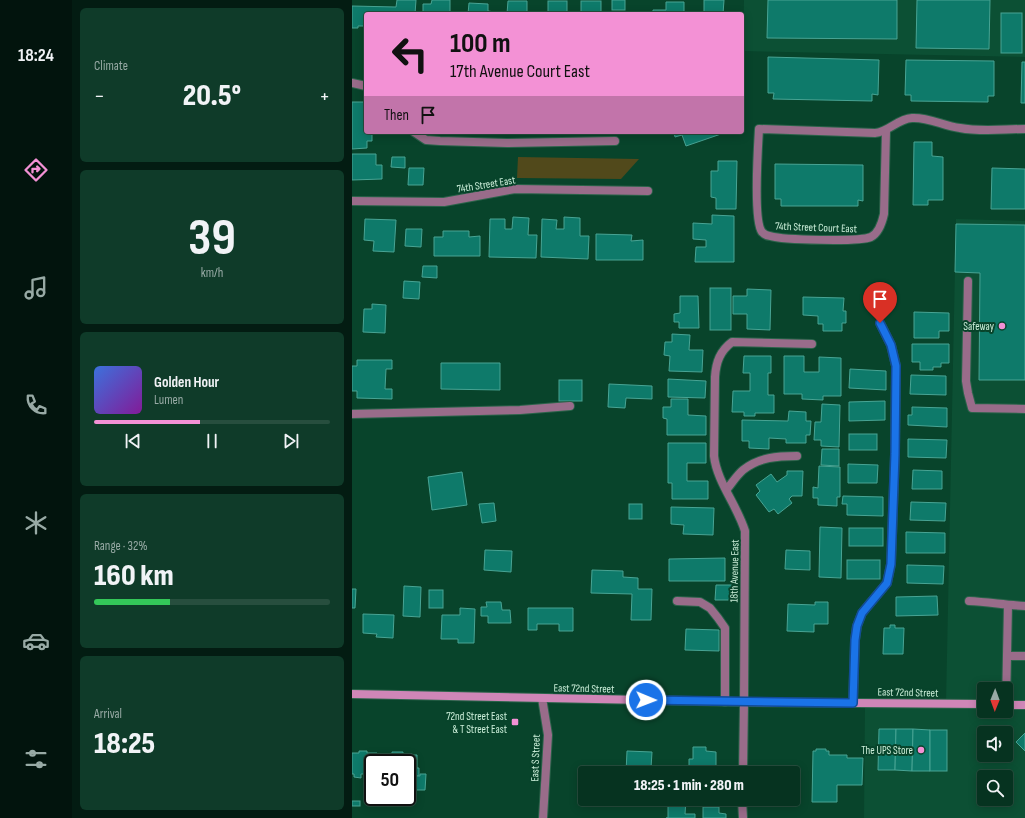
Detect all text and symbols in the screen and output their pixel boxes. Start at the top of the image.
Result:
text: 100 m [450,27,511,60]
icon: left [384,28,436,80]
text: 18:24 [18,45,54,66]
text: Climate [94,58,128,74]
text: 17th Avenue Court East [450,61,590,82]
text: 20.5° [183,78,241,114]
text: − [94,83,105,110]
text: + [319,83,330,110]
icon: arrive [417,104,439,126]
text: Then [384,106,409,125]
icon: directions [22,156,50,184]
street label: 74th Street East [456,173,517,196]
text: 39 [188,207,236,270]
street label: 74th Street Court East [775,220,858,235]
text: km/h [201,265,223,281]
icon: music [22,274,50,302]
pin [863,282,897,323]
icon: arrive [869,288,891,310]
place label: Safeway [963,320,995,333]
marker: Safeway [997,321,1007,331]
text: Golden Hour [154,373,219,392]
icon: phone [22,391,50,419]
text: Lumen [154,392,183,408]
icon: previous [122,430,144,452]
icon: pause [201,430,223,452]
icon: next [280,430,302,452]
icon: climate [22,509,50,537]
text: Range · 32% [94,538,148,554]
street label: 18th Avenue East [727,539,742,603]
text: 160 km [94,558,174,594]
icon: car [22,627,50,655]
position arrow [625,679,667,721]
street label: East 72nd Street [553,681,615,696]
north arrow [977,682,1013,718]
map controls [977,682,1013,806]
street label: East 72nd Street [877,685,939,700]
text: Arrival [94,706,122,722]
place label: 72nd Street East & T Street East [446,710,508,736]
marker: 72nd Street East & T Street East [510,717,520,727]
text: 18:25 [94,726,155,762]
button: sound [977,726,1013,762]
street label: East S Street [528,734,543,782]
place label: The UPS Store [861,744,913,757]
icon: filters [22,745,50,773]
marker: The UPS Store [916,745,926,755]
speed limit sign: 50 [364,754,416,806]
button: search [977,770,1013,806]
text: 18:25 · 1 min · 280 m [634,776,744,795]

